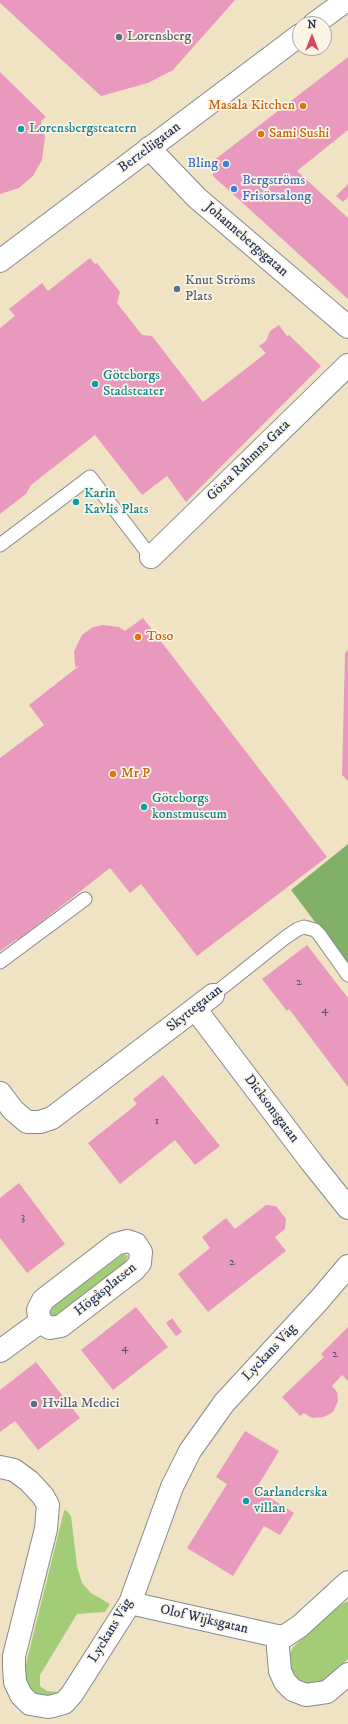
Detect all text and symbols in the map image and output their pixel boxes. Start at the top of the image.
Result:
north arrow [292,16,332,56]
text: N [307,18,317,32]
place label: Lorensberg [127,29,191,45]
marker: Lorensberg [114,32,124,42]
place label: Masala Kitchen [208,98,295,114]
marker: Masala Kitchen [298,101,308,111]
street label: Berzeliigatan [116,119,184,177]
place label: Lorensbergsteatern [29,121,137,137]
marker: Lorensbergsteatern [16,124,26,134]
place label: Sami Sushi [269,126,329,142]
marker: Sami Sushi [256,129,266,139]
place label: Bling [187,156,218,172]
marker: Bling [221,159,231,169]
place label: Bergströms Frisörsalong [242,173,311,206]
marker: Bergströms Frisörsalong [229,184,239,194]
street label: Johannebergsgatan [201,199,291,281]
place label: Knut Ströms Plats [185,273,255,306]
marker: Knut Ströms Plats [172,284,182,294]
place label: Göteborgs Stadsteater [103,368,164,400]
marker: Göteborgs Stadsteater [90,379,100,389]
street label: Gösta Rahmns Gata [204,417,294,505]
place label: Karin Kavlis Plats [84,486,149,518]
marker: Karin Kavlis Plats [71,497,81,507]
place label: Toso [146,629,173,645]
marker: Toso [133,632,143,642]
place label: Mr P [121,766,150,782]
marker: Mr P [108,769,118,779]
place label: Göteborgs konstmuseum [152,791,227,824]
marker: Göteborgs konstmuseum [139,802,149,812]
house number: 2 [296,976,302,990]
street label: Skyttegatan [164,982,226,1036]
house number: 4 [322,1004,328,1018]
street label: Dicksonsgatan [240,1072,302,1146]
house number: 1 [155,1115,159,1129]
house number: 3 [21,1211,25,1225]
house number: 2 [229,1256,235,1270]
street label: Högåsplatsen [72,1260,140,1320]
street label: Lyckans Väg [239,1321,301,1385]
house number: 4 [122,1342,128,1356]
house number: 2 [332,1348,338,1362]
place label: Hvilla Medici [42,1396,119,1412]
marker: Hvilla Medici [29,1399,39,1409]
place label: Carlanderska villan [254,1485,327,1518]
marker: Carlanderska villan [241,1496,251,1506]
street label: Lyckans Väg [85,1596,137,1666]
street label: Olof Wijksgatan [158,1602,250,1638]

